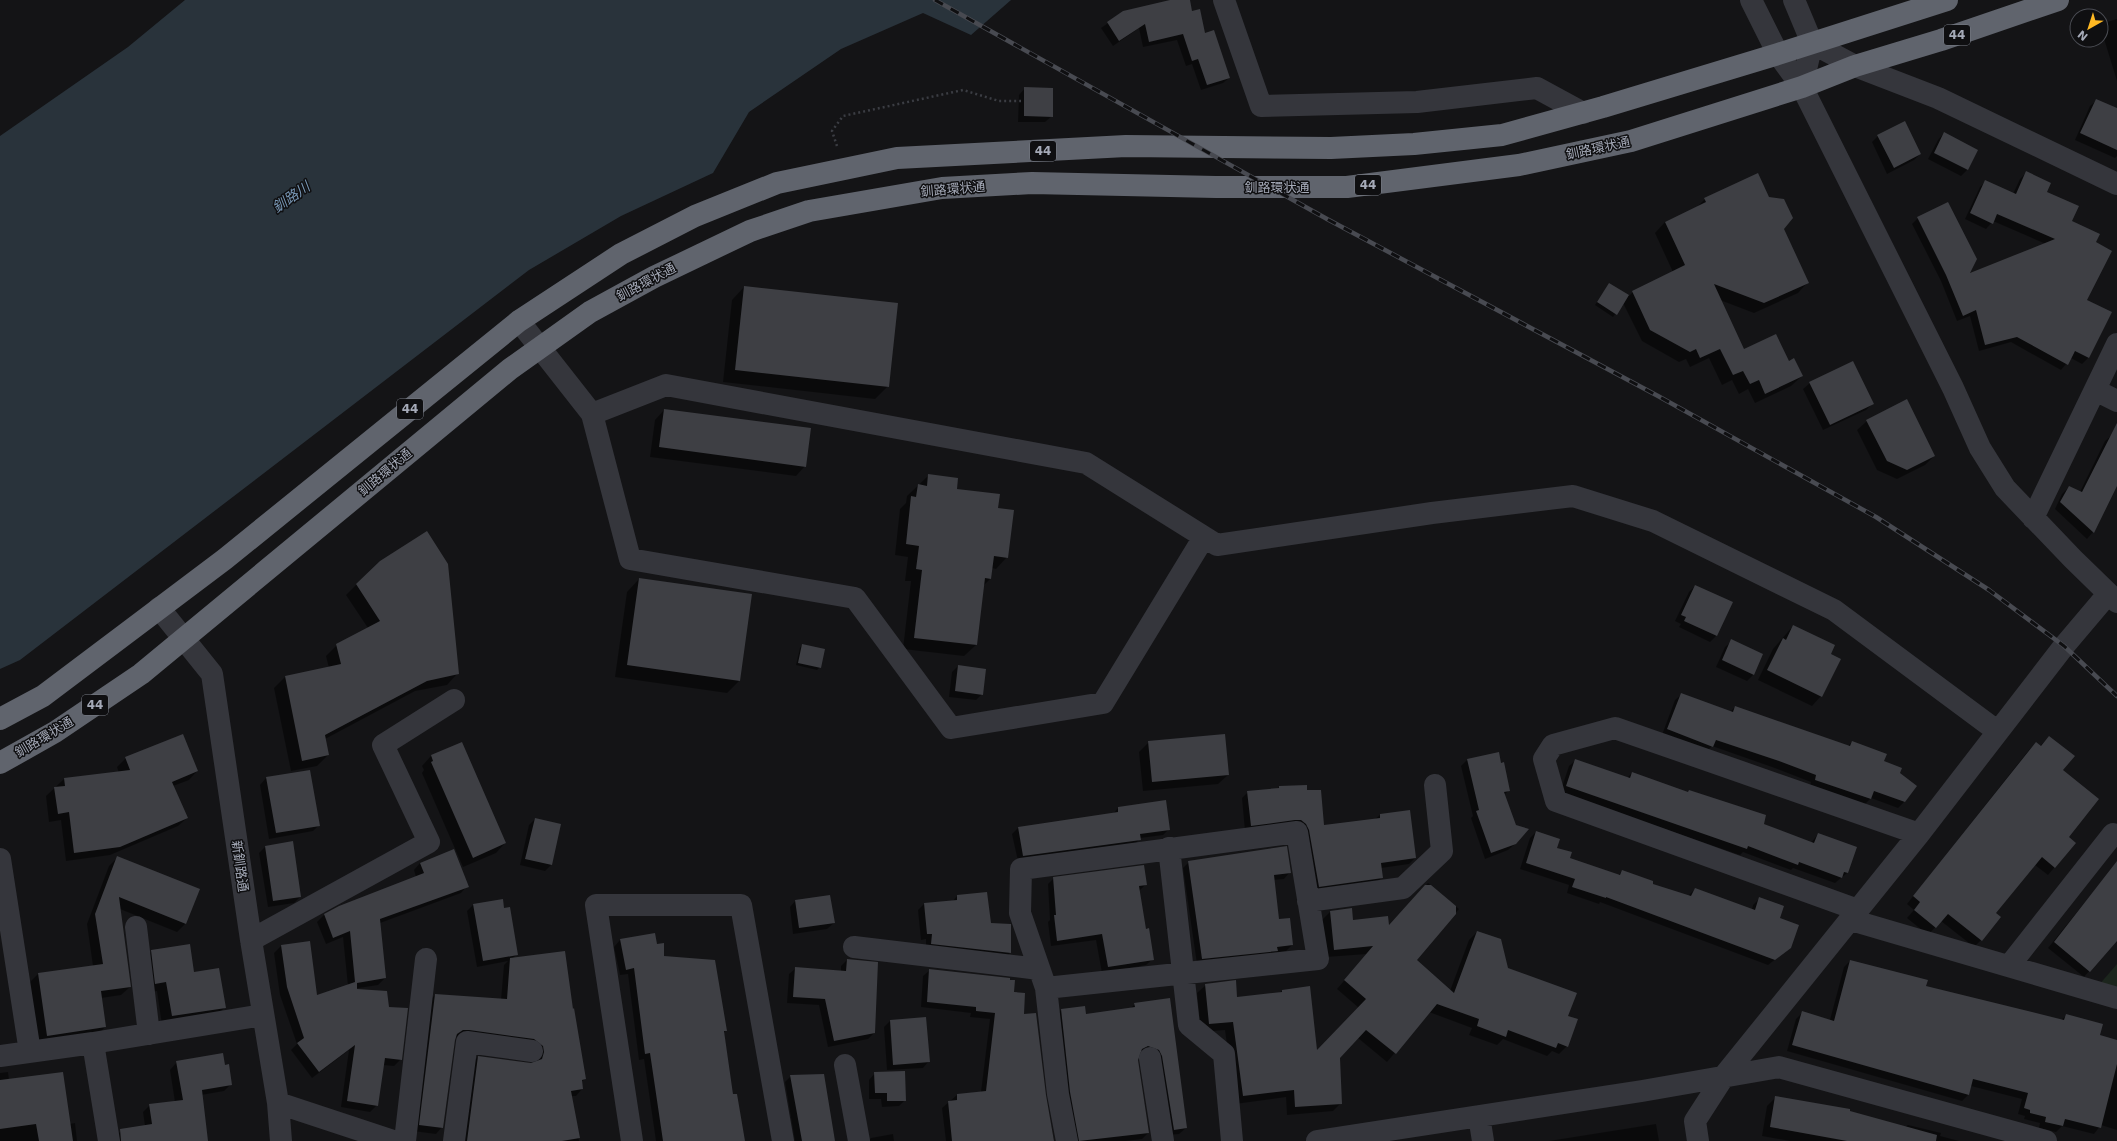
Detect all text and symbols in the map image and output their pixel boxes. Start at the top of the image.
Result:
north arrow [2069,8,2109,48]
road number: 44 [1944,25,1970,45]
text: N [2075,27,2091,43]
street label: 釧路環状通 [1565,134,1631,162]
road number: 44 [1030,141,1056,161]
road number: 44 [1355,175,1381,195]
water label: 釧路川 [269,177,314,216]
street label: 釧路環状通 [920,179,986,199]
street label: 釧路環状通 [1244,180,1310,195]
street label: 釧路環状通 [614,260,678,304]
road number: 44 [397,399,423,419]
street label: 釧路環状通 [355,445,415,499]
road number: 44 [82,695,108,715]
street label: 釧路環状通 [12,714,76,760]
street label: 新釧路通 [229,839,251,893]

